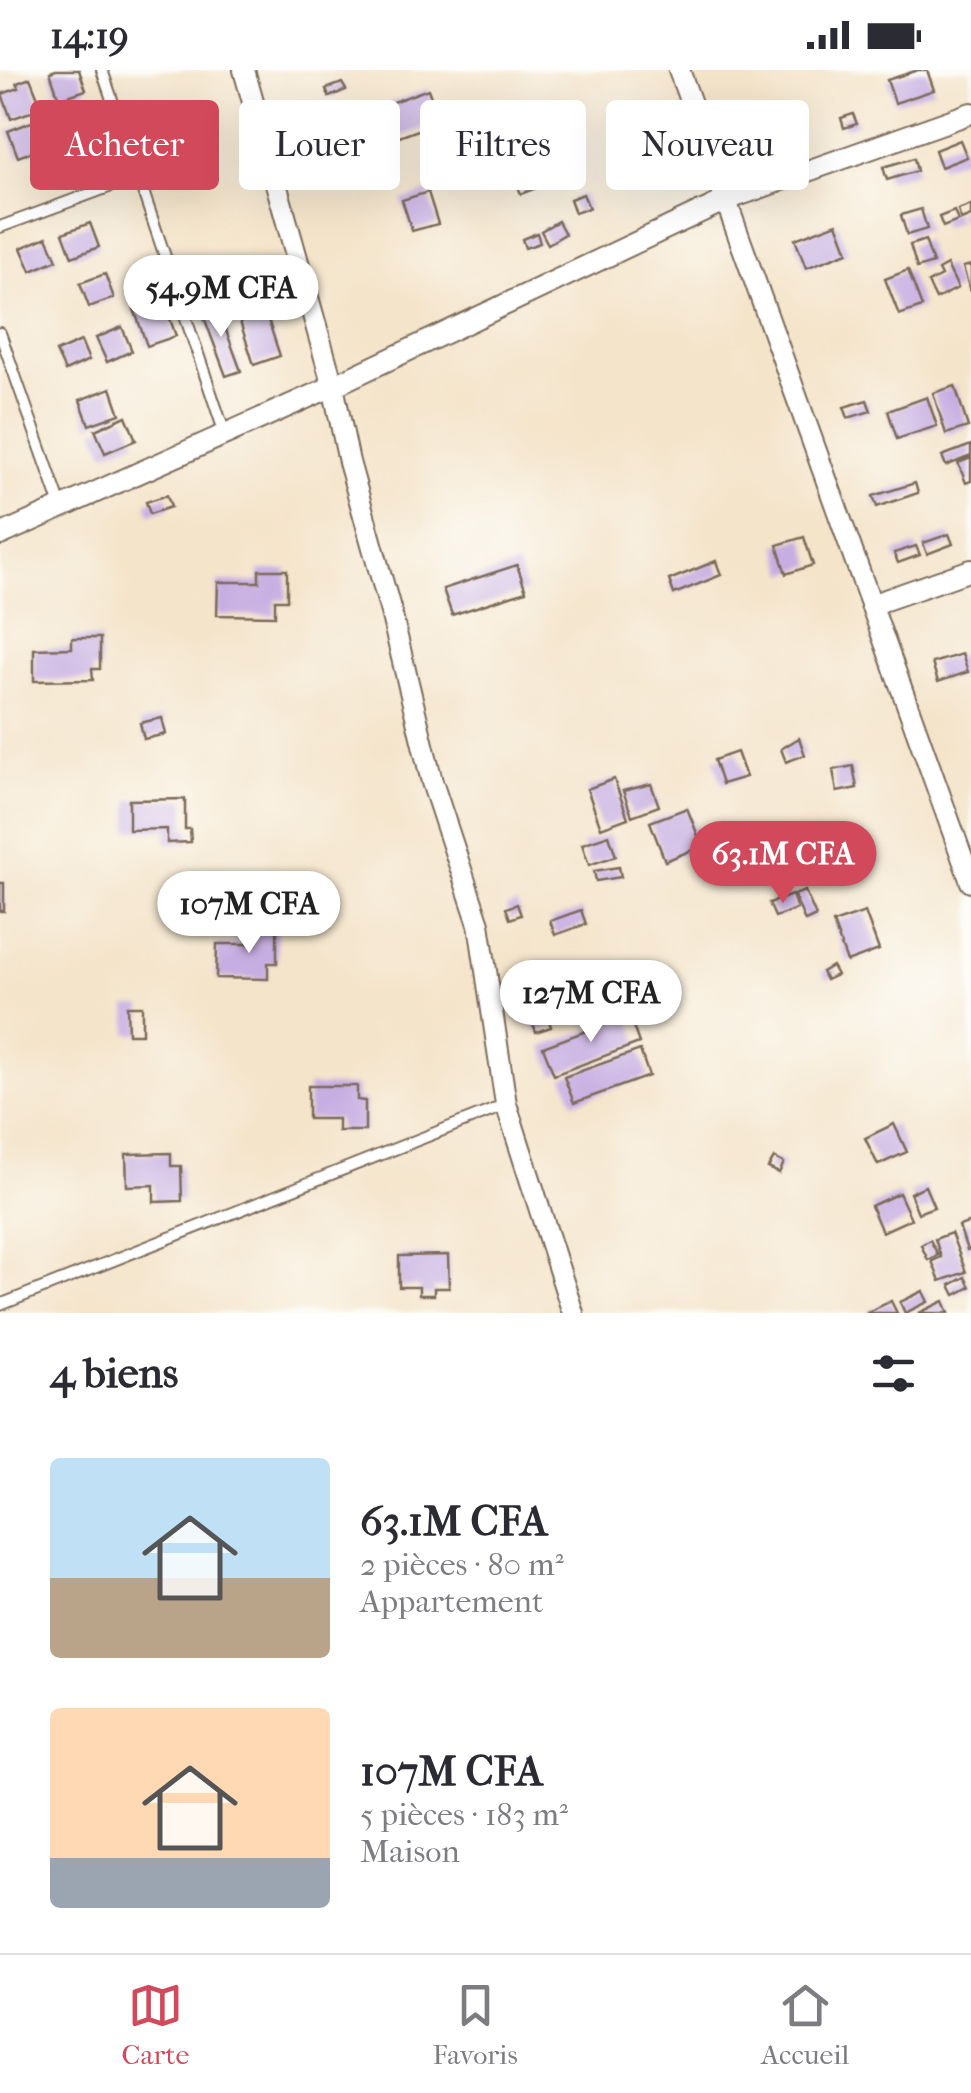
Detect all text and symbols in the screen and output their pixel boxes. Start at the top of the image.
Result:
text: 14:19 [50,13,129,58]
chip: Acheter [30,100,219,190]
chip: Louer [239,100,400,190]
chip: Filtres [420,100,586,190]
chip: Nouveau [606,100,809,190]
pin: 54.9M CFA [107,255,335,340]
text: 54.9M CFA [145,269,297,306]
pin: 63.1M CFA [669,821,897,906]
text: 63.1M CFA [711,835,855,872]
pin: 107M CFA [146,871,352,956]
text: 107M CFA [179,885,319,922]
pin: 127M CFA [488,960,694,1045]
text: 127M CFA [522,974,660,1011]
icon: filters [866,1346,921,1401]
text: 4 biens [50,1349,178,1398]
text: 63.1M CFA [360,1497,548,1546]
icon: home [130,1498,250,1618]
text: 2 pièces · 80 m² [360,1546,564,1583]
text: Appartement [360,1583,543,1620]
text: 107M CFA [360,1747,543,1796]
icon: home [130,1748,250,1868]
text: 5 pièces · 183 m² [360,1796,568,1833]
text: Maison [360,1833,460,1870]
tab: Carte [122,1978,189,2071]
tab: Favoris [432,1978,518,2071]
tab: Accueil [761,1978,849,2071]

